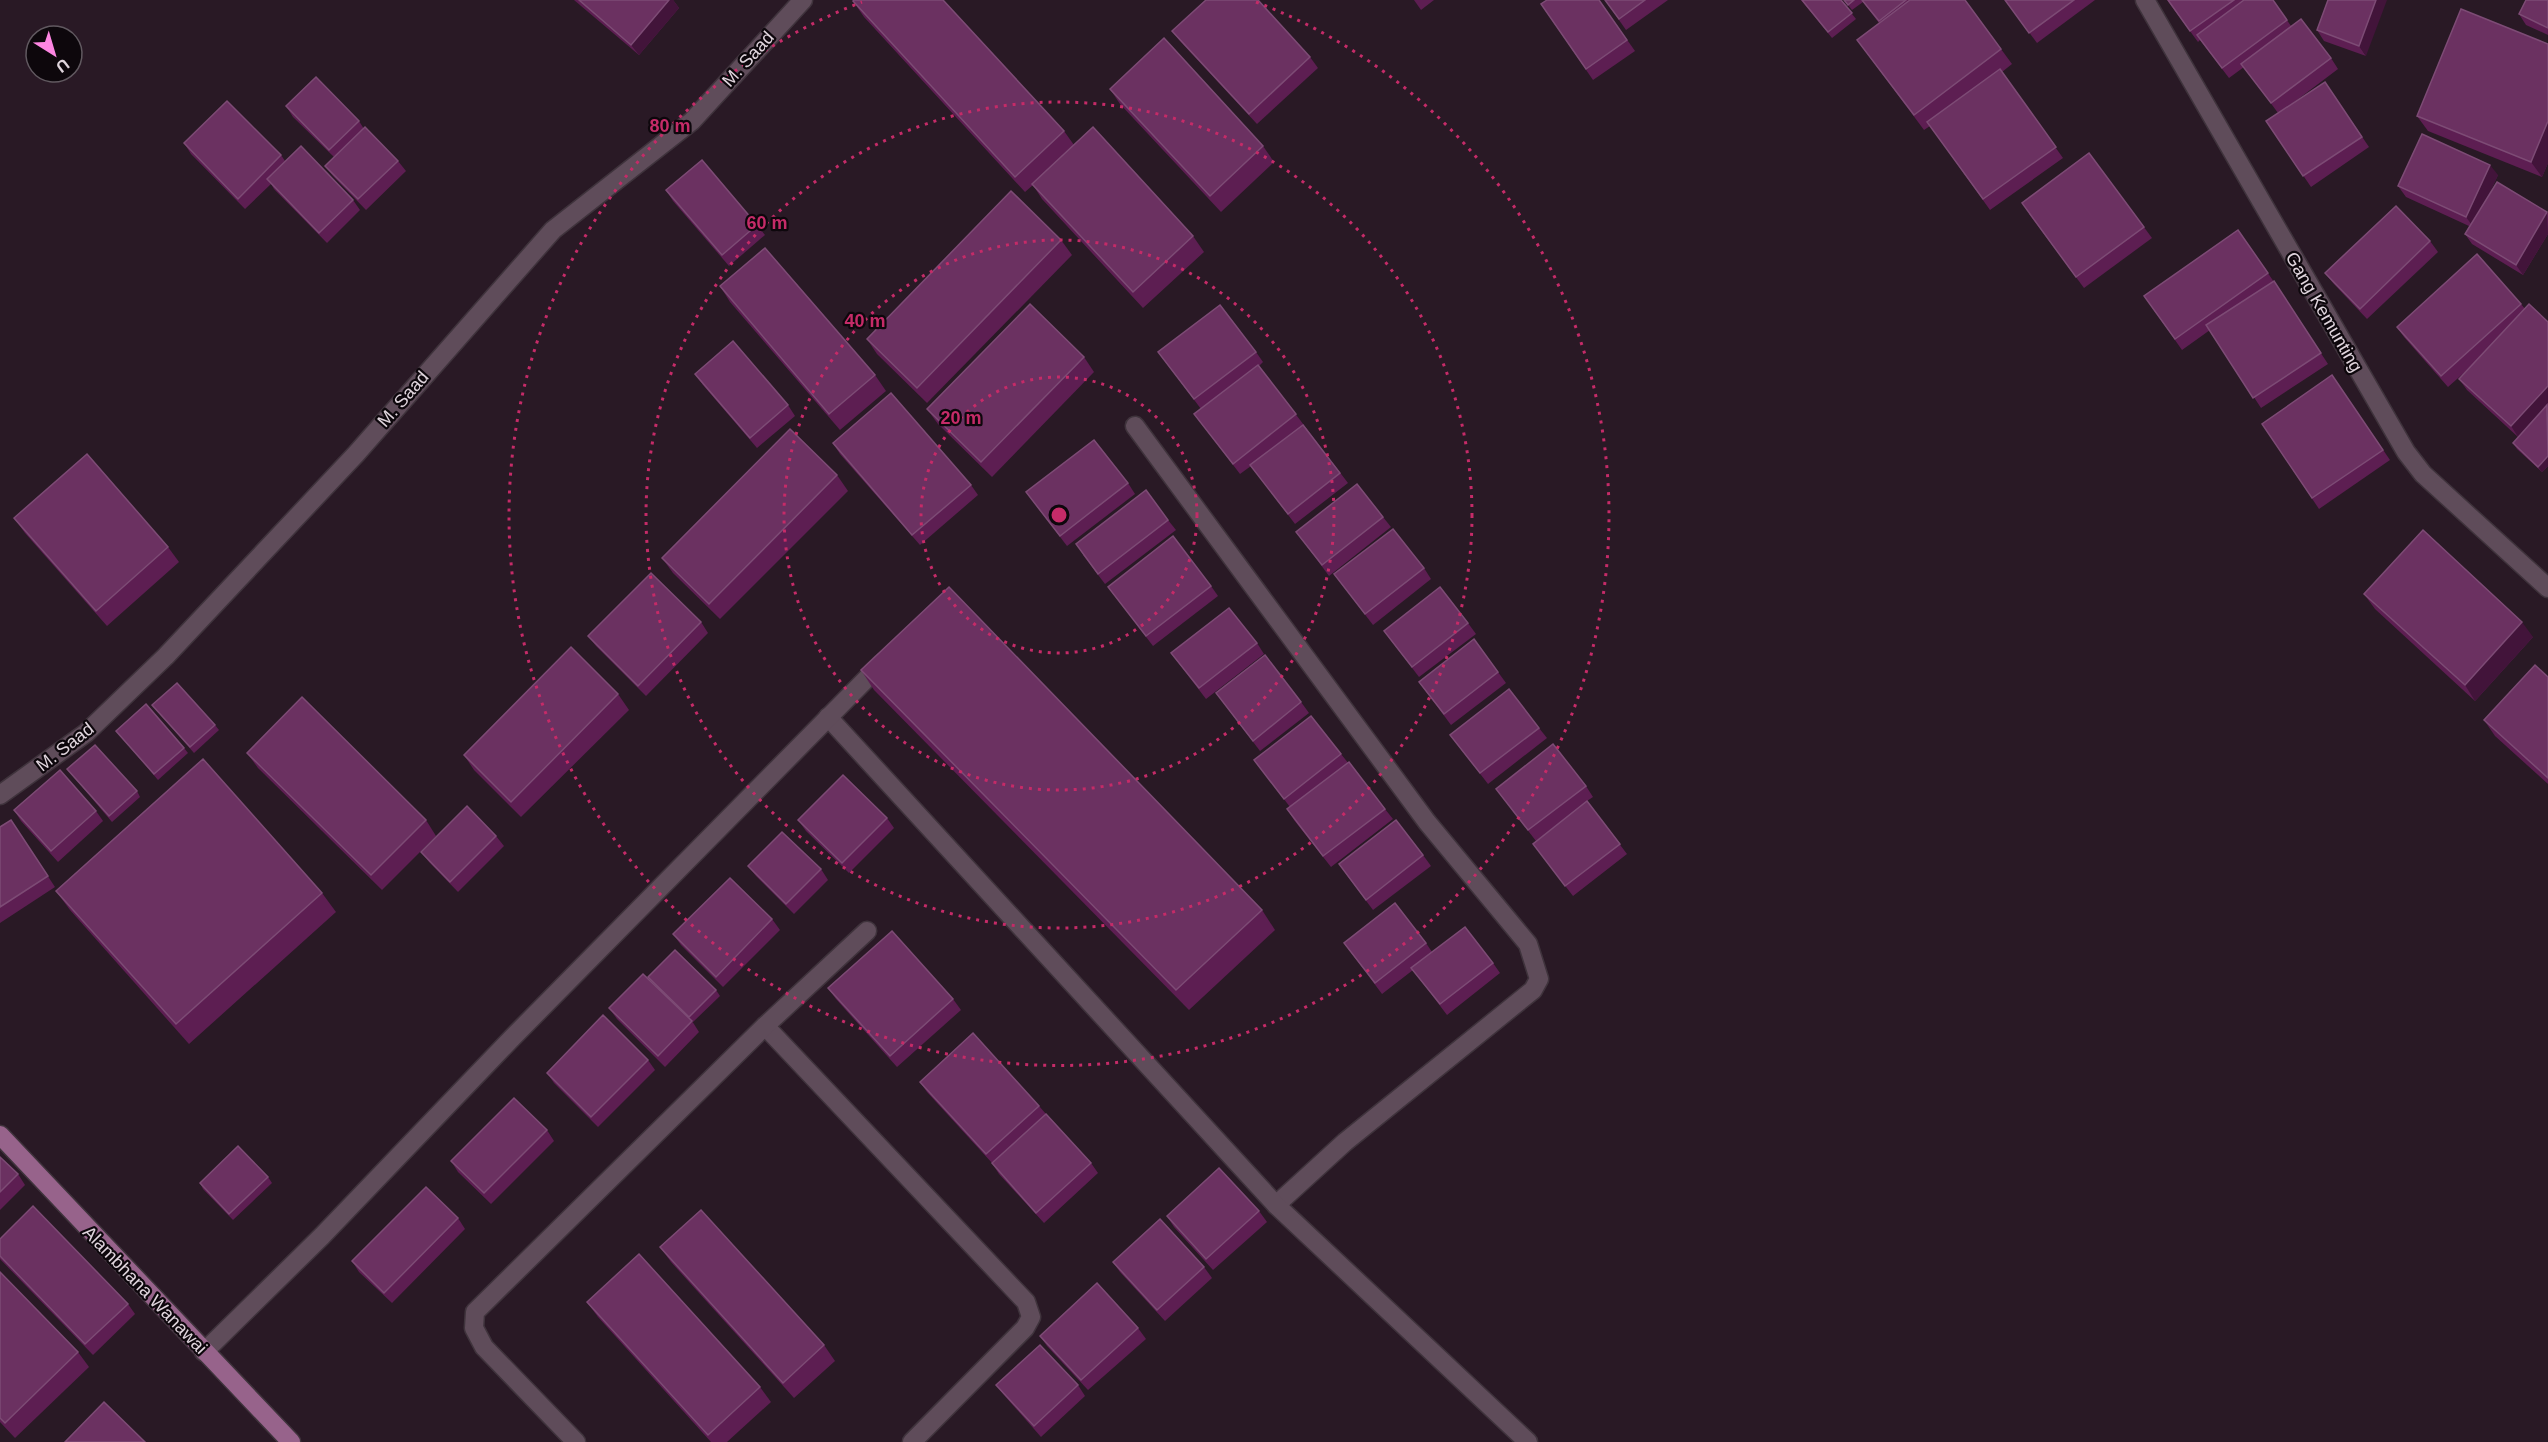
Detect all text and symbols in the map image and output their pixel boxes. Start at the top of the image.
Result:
north arrow [24,24,84,84]
street label: M. Saad [718,27,778,91]
text: U [53,55,72,76]
text: 80 m [649,116,691,136]
text: 60 m [746,213,788,233]
street label: Gang Kemunting [2282,249,2366,375]
text: 40 m [844,311,886,331]
street label: M. Saad [373,367,433,431]
text: 20 m [940,408,982,428]
centre of rings [1049,505,1069,525]
street label: M. Saad [32,718,98,776]
street label: Alambhana Wanawai [79,1222,211,1358]

